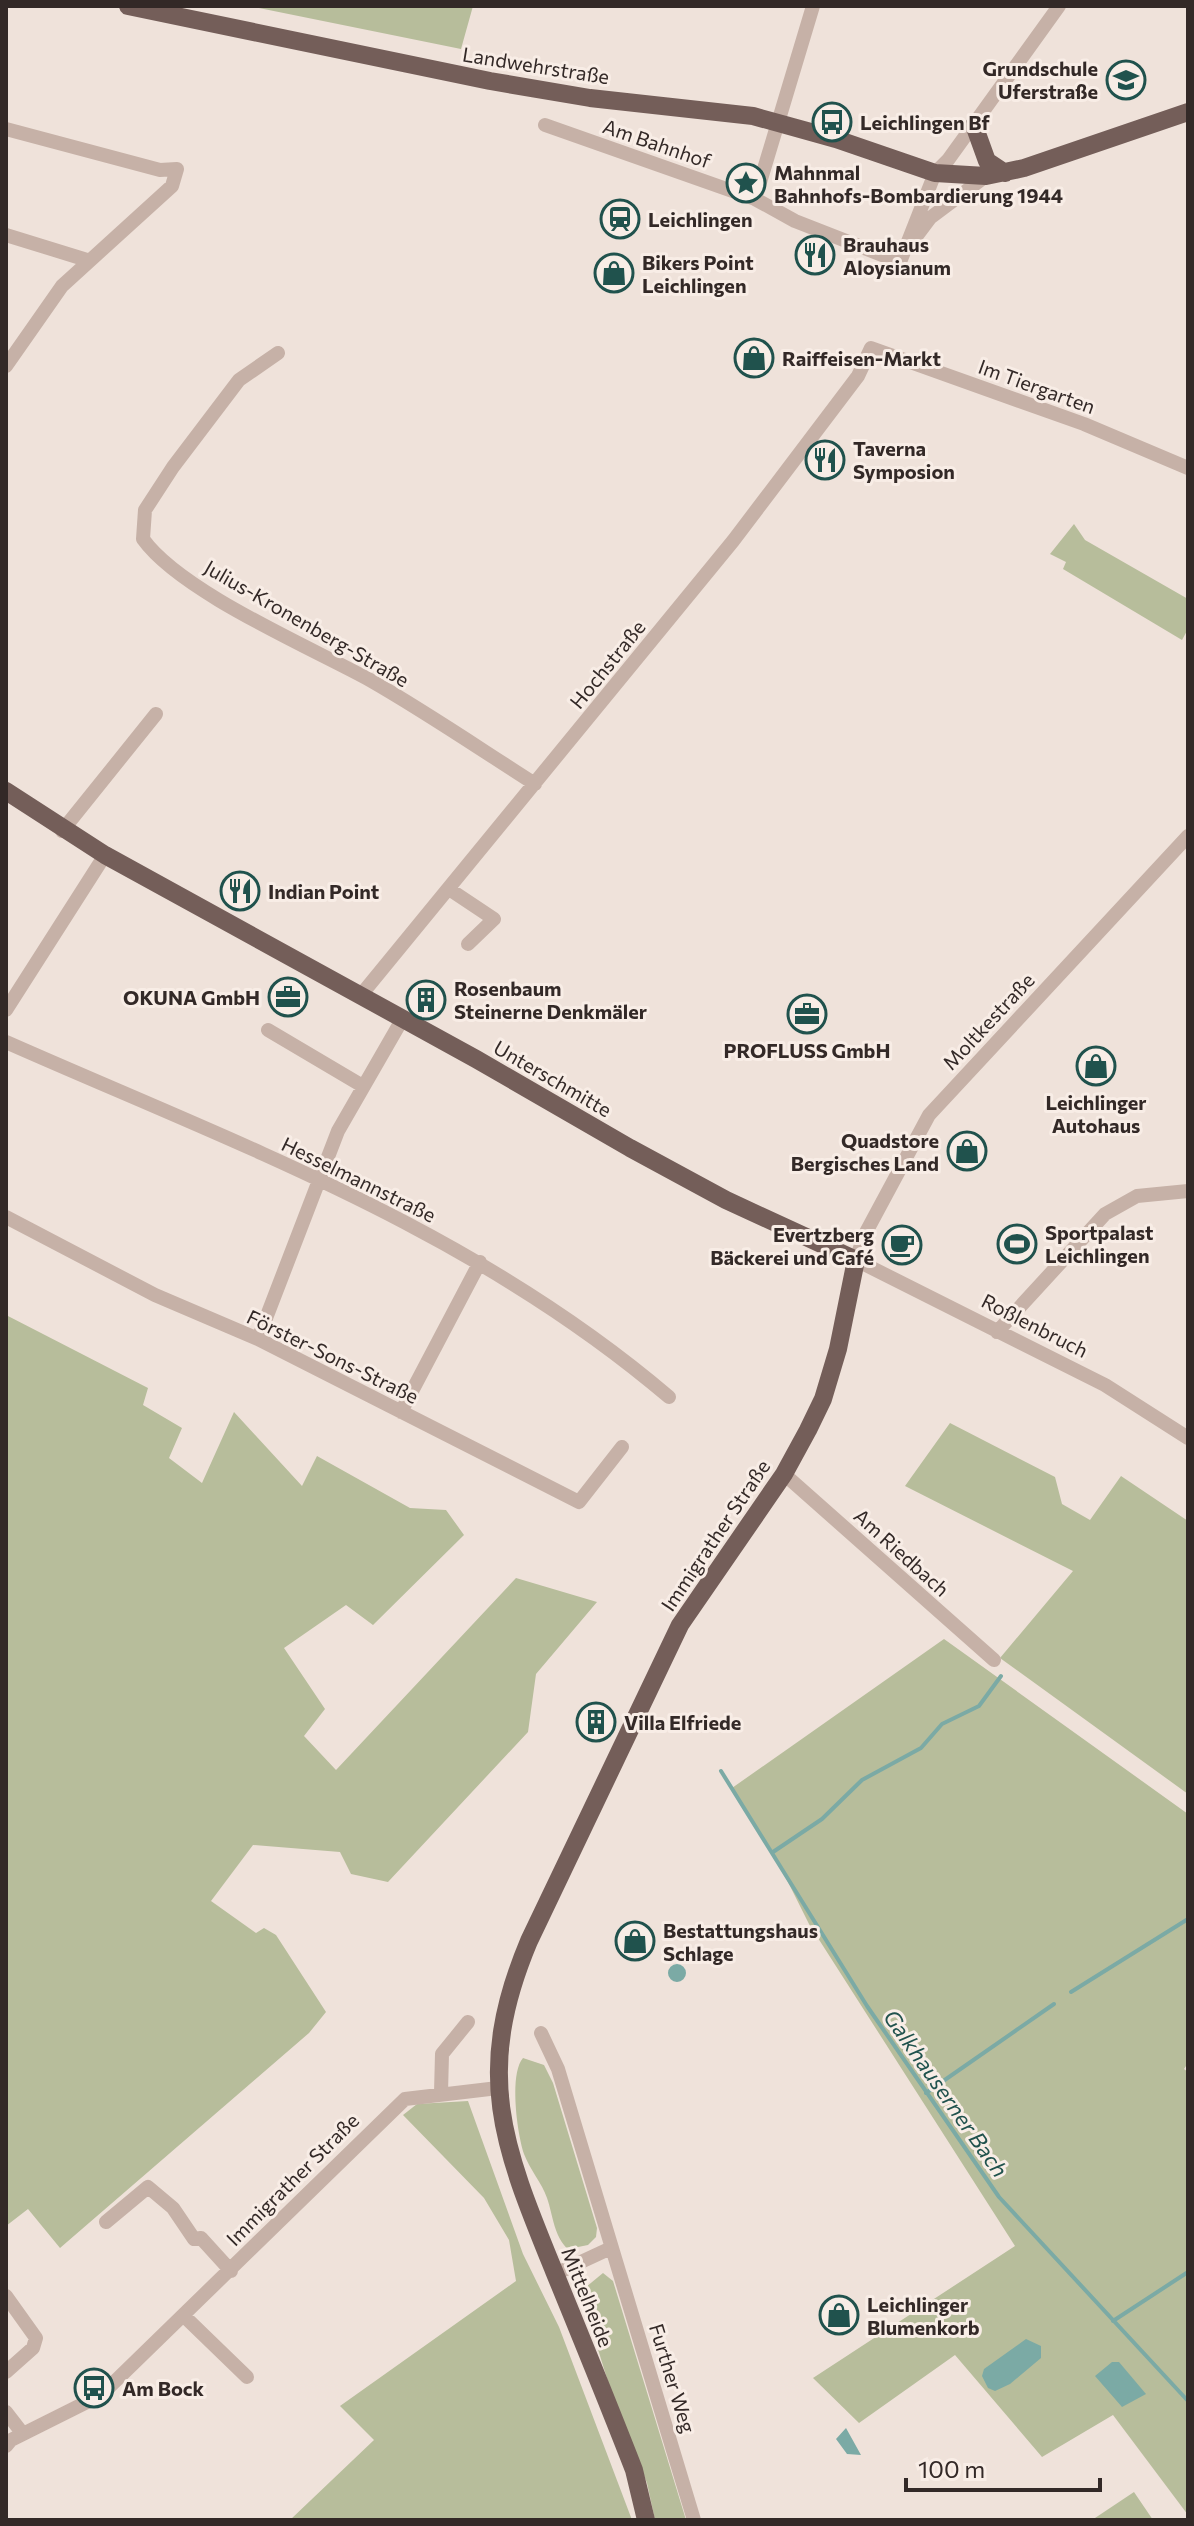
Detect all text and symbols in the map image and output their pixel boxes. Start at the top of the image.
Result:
street label: Landwehrstraße [461,42,611,88]
place label: Grundschule Uferstraße [983,56,1098,103]
school or university icon: Grundschule Uferstraße [1105,59,1147,101]
bus stop icon: Leichlingen Bf [811,101,853,143]
place label: Leichlingen Bf [860,110,991,134]
street label: Am Bahnhof [600,113,714,173]
place label: Mahnmal Bahnhofs-Bombardierung 1944 [774,160,1063,207]
place icon: Mahnmal Bahnhofs-Bombardierung 1944 [725,162,767,204]
station icon: Leichlingen [599,198,641,240]
place label: Leichlingen [648,207,752,231]
place label: Brauhaus Aloysianum [843,232,951,279]
restaurant icon: Brauhaus Aloysianum [794,234,836,276]
place label: Bikers Point Leichlingen [642,250,754,297]
shop icon: Bikers Point Leichlingen [593,252,635,294]
shop icon: Raiffeisen-Markt [733,337,775,379]
place label: Raiffeisen-Markt [782,346,941,370]
street label: Im Tiergarten [975,354,1099,418]
place label: Taverna Symposion [853,436,955,483]
restaurant icon: Taverna Symposion [804,439,846,481]
street label: Julius-Kronenberg-Straße [200,555,414,691]
street label: Hochstraße [564,615,650,713]
restaurant icon: Indian Point [219,870,261,912]
place label: Indian Point [268,879,379,903]
street label: Moltkestraße [937,968,1039,1074]
office icon: OKUNA GmbH [267,976,309,1018]
place label: Rosenbaum Steinerne Denkmäler [454,976,647,1023]
building icon: Rosenbaum Steinerne Denkmäler [405,979,447,1021]
place label: OKUNA GmbH [123,985,260,1009]
office icon: PROFLUSS GmbH [786,993,828,1035]
street label: Unterschmitte [490,1035,616,1121]
place label: PROFLUSS GmbH [724,1038,890,1062]
shop icon: Leichlinger Autohaus [1075,1045,1117,1087]
place label: Leichlinger Autohaus [1045,1090,1147,1137]
place label: Quadstore Bergisches Land [791,1128,939,1175]
shop icon: Quadstore Bergisches Land [946,1130,988,1172]
street label: Hesselmannstraße [278,1131,440,1227]
place label: Sportpalast Leichlingen [1045,1220,1154,1267]
place label: Evertzberg Bäckerei und Café [710,1222,874,1269]
sports icon: Sportpalast Leichlingen [996,1223,1038,1265]
cafe icon: Evertzberg Bäckerei und Café [881,1224,923,1266]
street label: Roßlenbruch [978,1288,1092,1362]
street label: Förster-Sons-Straße [243,1304,423,1408]
street label: Immigrather Straße [655,1455,775,1615]
street label: Am Riedbach [850,1503,954,1601]
building icon: Villa Elfriede [575,1701,617,1743]
place label: Villa Elfriede [624,1710,741,1734]
place label: Bestattungshaus Schlage [663,1918,818,1965]
shop icon: Bestattungshaus Schlage [614,1920,656,1962]
water label: Galkhauserner Bach [878,2004,1014,2182]
street label: Immigrather Straße [221,2108,363,2250]
street label: Mittelheide [557,2244,619,2350]
place label: Leichlinger Blumenkorb [867,2292,980,2339]
shop icon: Leichlinger Blumenkorb [818,2294,860,2336]
street label: Further Weg [645,2321,701,2436]
bus stop icon: Am Bock [73,2367,115,2409]
place label: Am Bock [122,2376,205,2400]
scale bar [906,2442,1100,2492]
text: 100 m [918,2454,985,2483]

